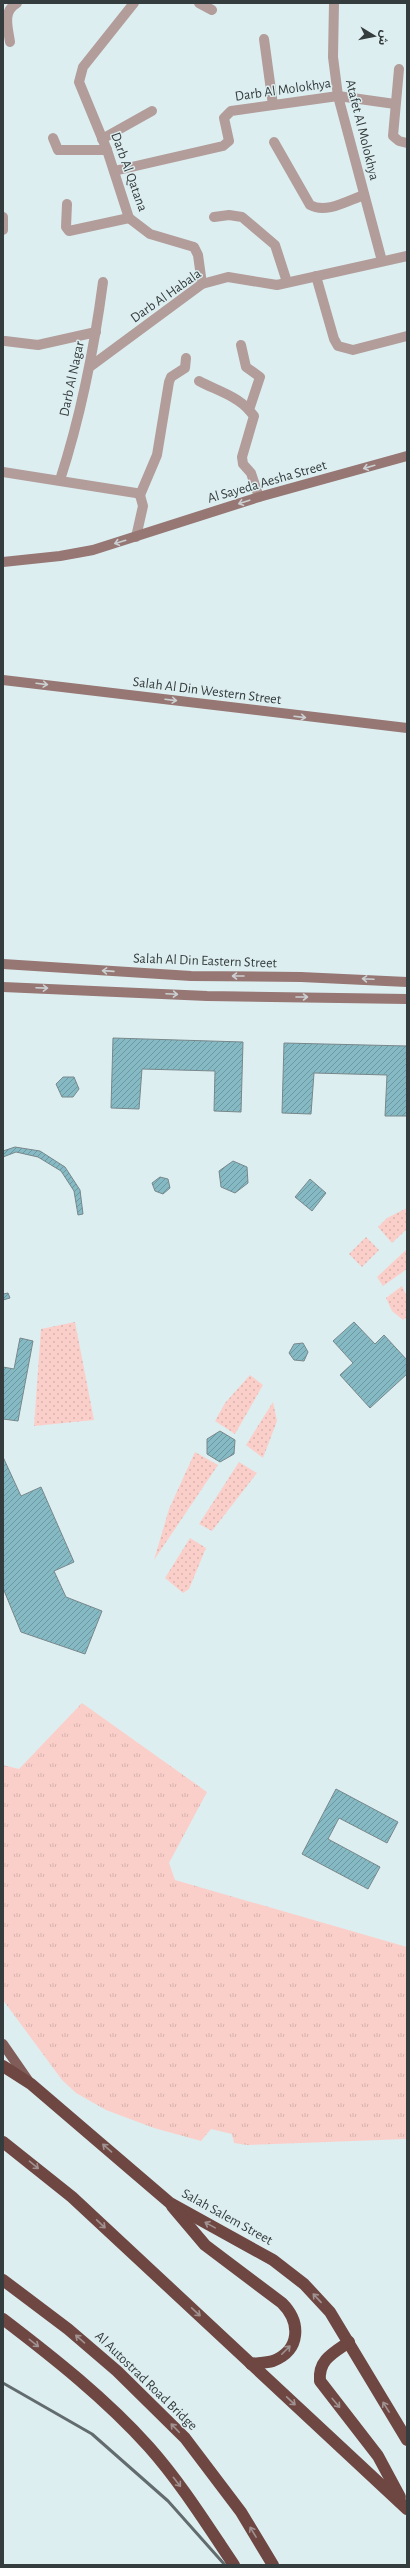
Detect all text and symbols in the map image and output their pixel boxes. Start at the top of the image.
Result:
north arrow [354,16,394,56]
text: ش [376,29,390,46]
street label: Darb Al Molokhya [234,76,332,104]
street label: Atafet Al Molokhya [343,78,381,182]
street label: Darb Al Qatana [108,131,150,214]
street label: Darb Al Habala [128,266,204,325]
street label: Darb Al Nagar [57,340,87,418]
street label: Al Sayeda Aesha Street [206,458,329,506]
one-way arrow [363,464,376,471]
one-way arrow [238,499,251,506]
one-way arrow [114,539,127,546]
street label: Salah Al Din Western Street [132,675,283,707]
one-way arrow [35,680,48,688]
one-way arrow [164,696,177,704]
one-way arrow [293,713,306,720]
street label: Salah Al Din Eastern Street [133,951,278,971]
one-way arrow [102,968,115,975]
one-way arrow [232,972,245,980]
one-way arrow [362,976,375,983]
one-way arrow [35,985,48,992]
one-way arrow [165,991,178,998]
one-way arrow [295,993,308,1001]
one-way arrow [101,2143,112,2152]
one-way arrow [29,2161,39,2170]
street label: Salah Salem Street [179,2186,275,2248]
one-way arrow [96,2219,106,2228]
one-way arrow [204,2220,216,2228]
one-way arrow [312,2293,321,2303]
one-way arrow [191,2308,201,2317]
street label: Al Autostrad Road Bridge [92,2329,200,2433]
one-way arrow [75,2334,85,2344]
one-way arrow [28,2338,39,2347]
one-way arrow [281,2346,291,2355]
one-way arrow [286,2396,296,2406]
one-way arrow [332,2398,341,2409]
one-way arrow [382,2401,390,2413]
one-way arrow [170,2423,180,2433]
one-way arrow [172,2476,181,2487]
one-way arrow [248,2526,256,2538]

